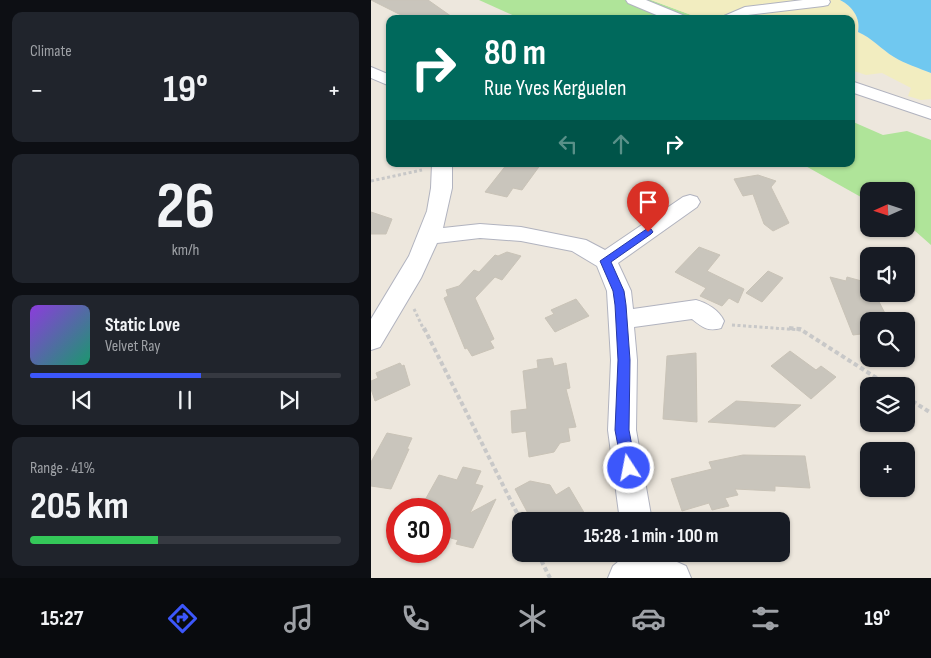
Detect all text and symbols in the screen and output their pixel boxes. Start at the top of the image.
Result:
text: 80 m [484,32,546,75]
icon: right [401,35,466,100]
text: Climate [30,42,72,61]
text: 19° [163,67,208,112]
text: − [30,74,44,107]
text: + [327,74,341,107]
text: Rue Yves Kerguelen [484,75,626,102]
icon: left [554,130,582,158]
icon: ahead [607,130,635,158]
icon: right [660,130,688,158]
text: 26 [156,169,215,247]
pin [627,181,669,232]
north arrow [860,182,915,238]
map controls [860,182,915,497]
icon: arrive [634,188,662,216]
text: km/h [172,241,199,260]
button: sound [860,247,915,302]
button: search [860,312,915,367]
text: Static Love [105,314,180,337]
text: Velvet Ray [105,337,160,356]
button: layers [860,377,915,432]
icon: previous [68,386,96,414]
icon: pause [171,386,199,414]
icon: next [275,386,303,414]
position arrow [602,441,654,493]
button: + [860,442,915,497]
text: Range · 41% [30,459,95,478]
text: 205 km [30,484,129,529]
speed limit sign: 30 [386,498,451,563]
text: 15:28 · 1 min · 100 m [584,525,718,548]
icon: directions [165,601,200,636]
icon: music [281,601,316,636]
icon: phone [398,601,433,636]
icon: climate [515,601,550,636]
icon: car [631,601,666,636]
icon: filters [748,601,783,636]
text: 15:27 [41,605,83,632]
text: 19° [864,605,890,632]

